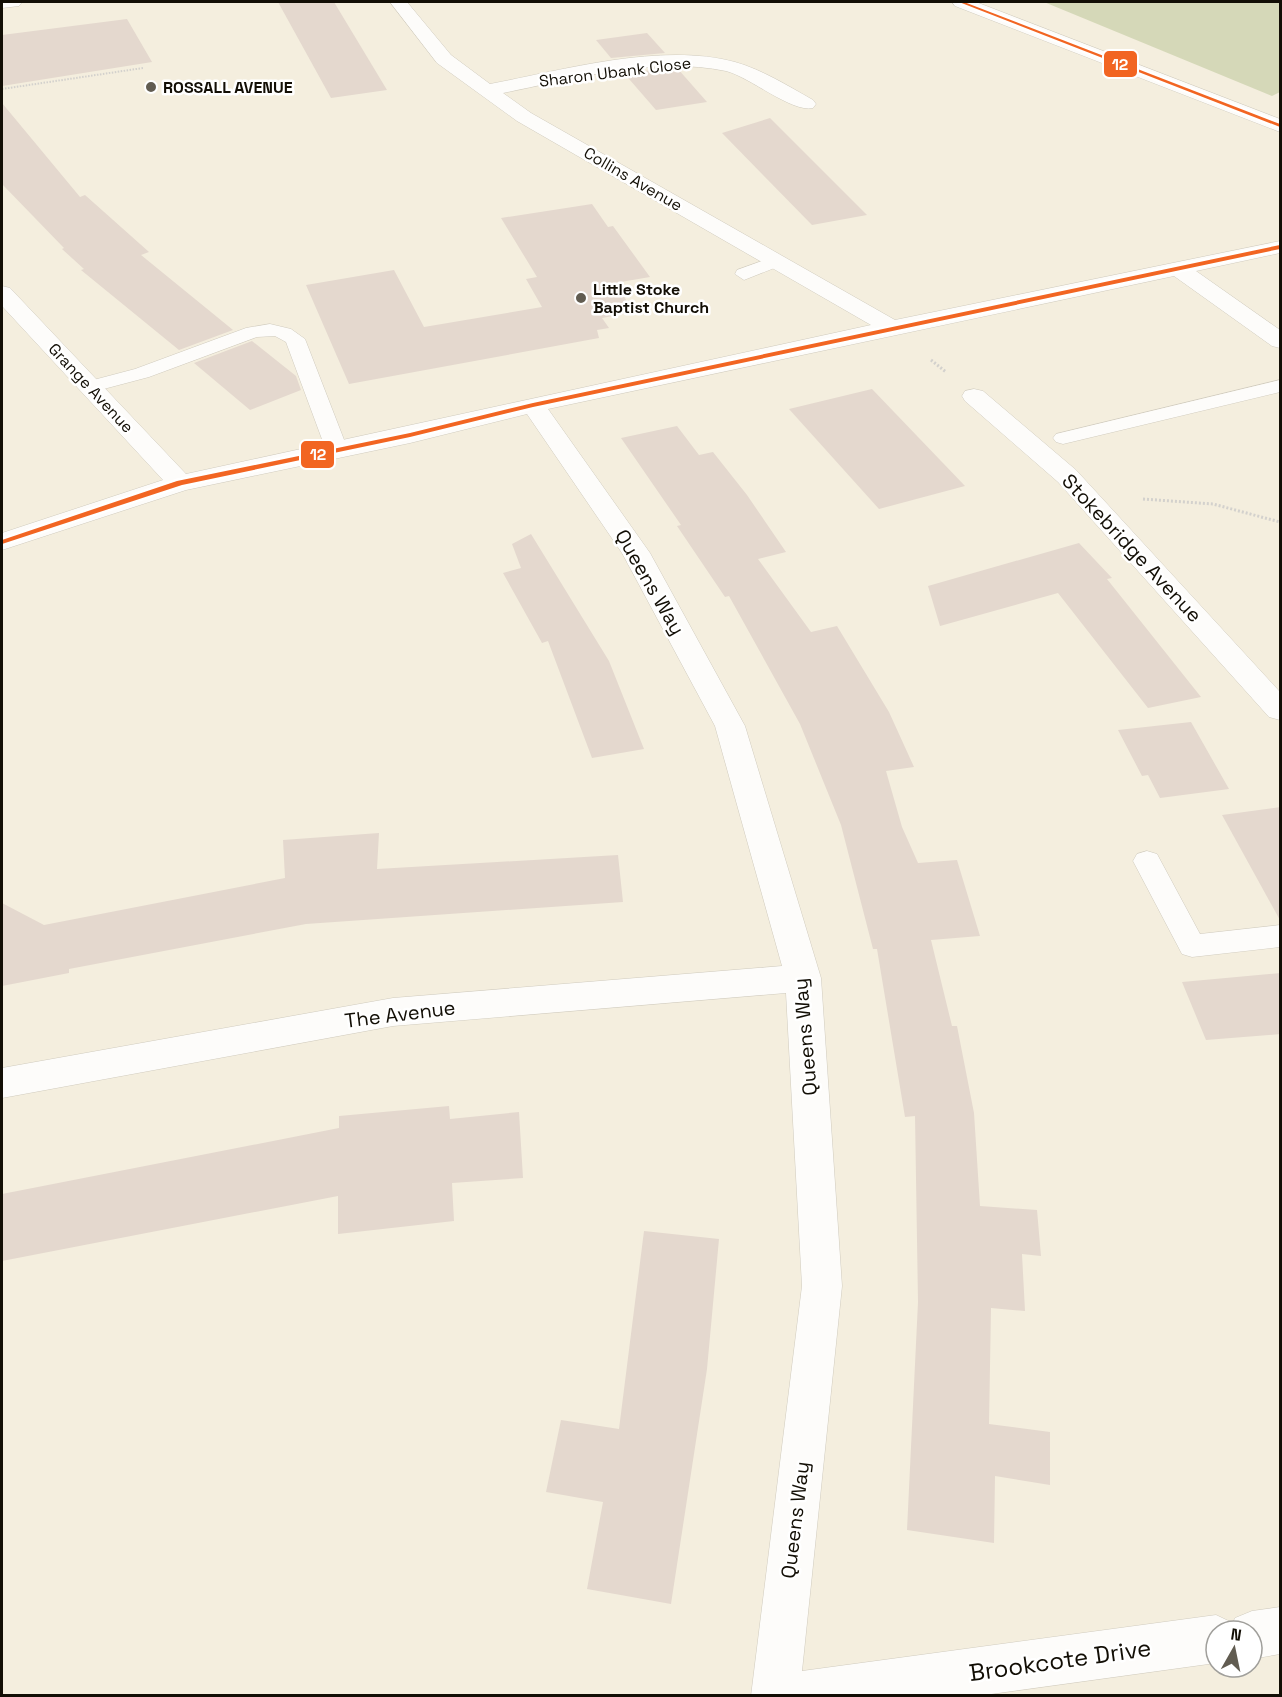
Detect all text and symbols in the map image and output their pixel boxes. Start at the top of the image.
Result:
line badge: 12 [1103,50,1138,78]
street label: Sharon Ubank Close [538,52,692,92]
text: 12 [1112,54,1128,75]
place label: ROSSALL AVENUE [163,77,293,98]
marker: ROSSALL AVENUE [144,80,158,94]
street label: Collins Avenue [580,142,686,216]
place label: Little Stoke Baptist Church [593,279,709,318]
marker: Little Stoke Baptist Church [574,291,588,305]
street label: Grange Avenue [44,339,138,437]
line badge: 12 [300,440,335,469]
text: 12 [310,444,326,465]
street label: Stokebridge Avenue [1056,468,1208,628]
street label: Queens Way [609,524,691,640]
street label: Queens Way [787,977,823,1097]
street label: The Avenue [343,994,457,1034]
street label: Queens Way [775,1460,815,1580]
north arrow [1204,1619,1264,1679]
text: N [1229,1623,1243,1646]
street label: Brookcote Drive [967,1632,1153,1688]

